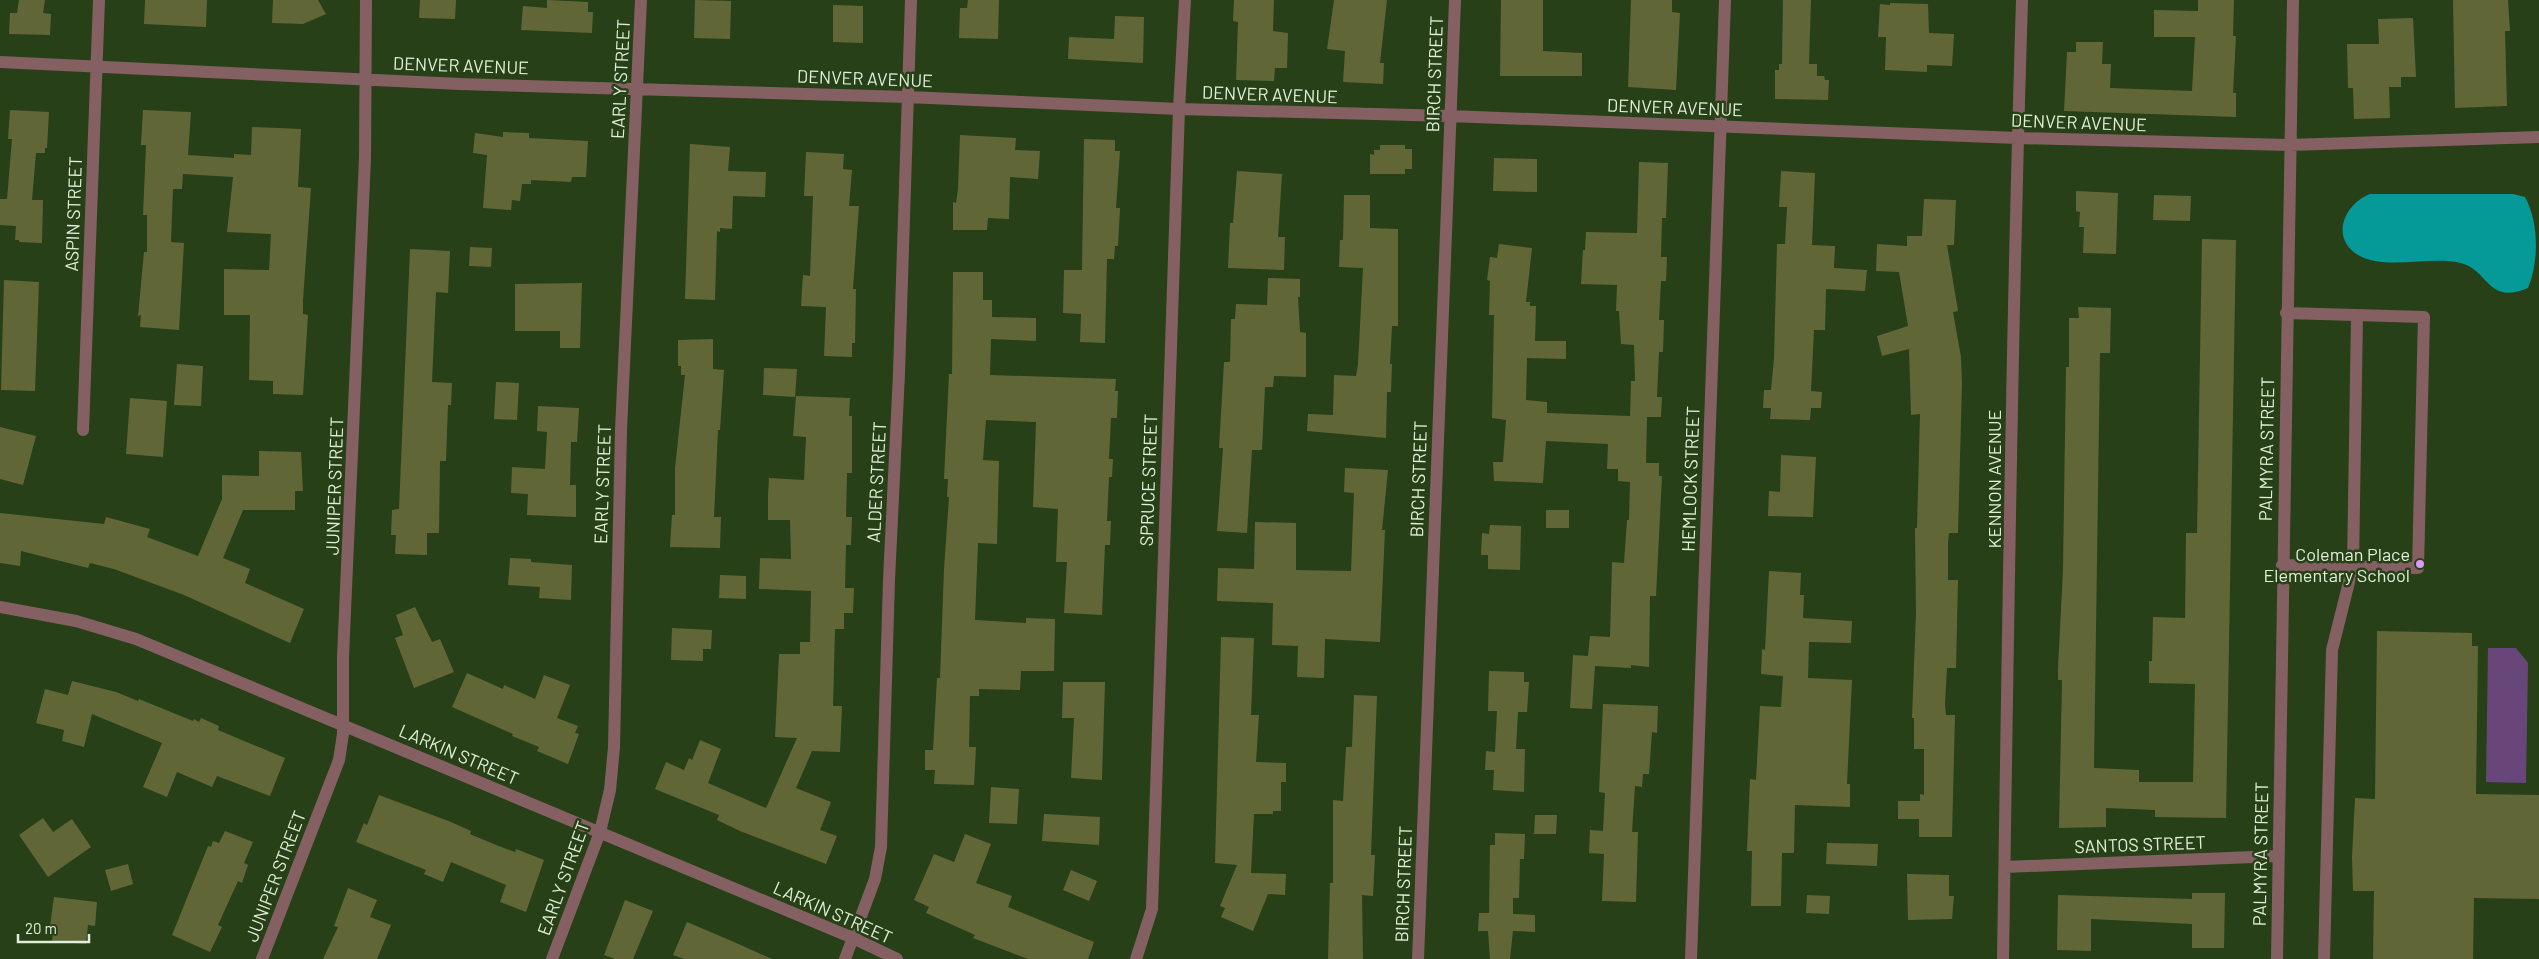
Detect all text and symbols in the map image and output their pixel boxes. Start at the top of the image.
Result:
street label: BIRCH STREET [1421,15,1447,133]
street label: EARLY STREET [606,19,634,139]
street label: DENVER AVENUE [393,52,529,78]
street label: DENVER AVENUE [797,65,933,91]
street label: DENVER AVENUE [1202,81,1338,107]
street label: DENVER AVENUE [1607,94,1743,120]
street label: DENVER AVENUE [2011,109,2147,135]
street label: ASPIN STREET [60,156,86,272]
street label: PALMYRA STREET [2254,377,2278,521]
street label: HEMLOCK STREET [1676,406,1704,552]
street label: KENNON AVENUE [1983,410,2005,548]
street label: SPRUCE STREET [1135,413,1161,547]
street label: JUNIPER STREET [321,416,347,556]
street label: BIRCH STREET [1405,420,1431,538]
street label: ALDER STREET [862,421,890,543]
street label: EARLY STREET [589,424,615,544]
place label: Coleman Place Elementary School [2263,543,2410,586]
marker: Coleman Place Elementary School [2414,558,2426,570]
street label: LARKIN STREET [396,719,522,789]
street label: PALMYRA STREET [2248,782,2272,926]
street label: JUNIPER STREET [240,807,310,945]
street label: EARLY STREET [532,818,594,938]
street label: BIRCH STREET [1390,825,1416,943]
street label: SANTOS STREET [2074,831,2206,857]
street label: LARKIN STREET [770,876,896,948]
scale bar [18,912,89,944]
text: 20 m [25,919,57,937]

